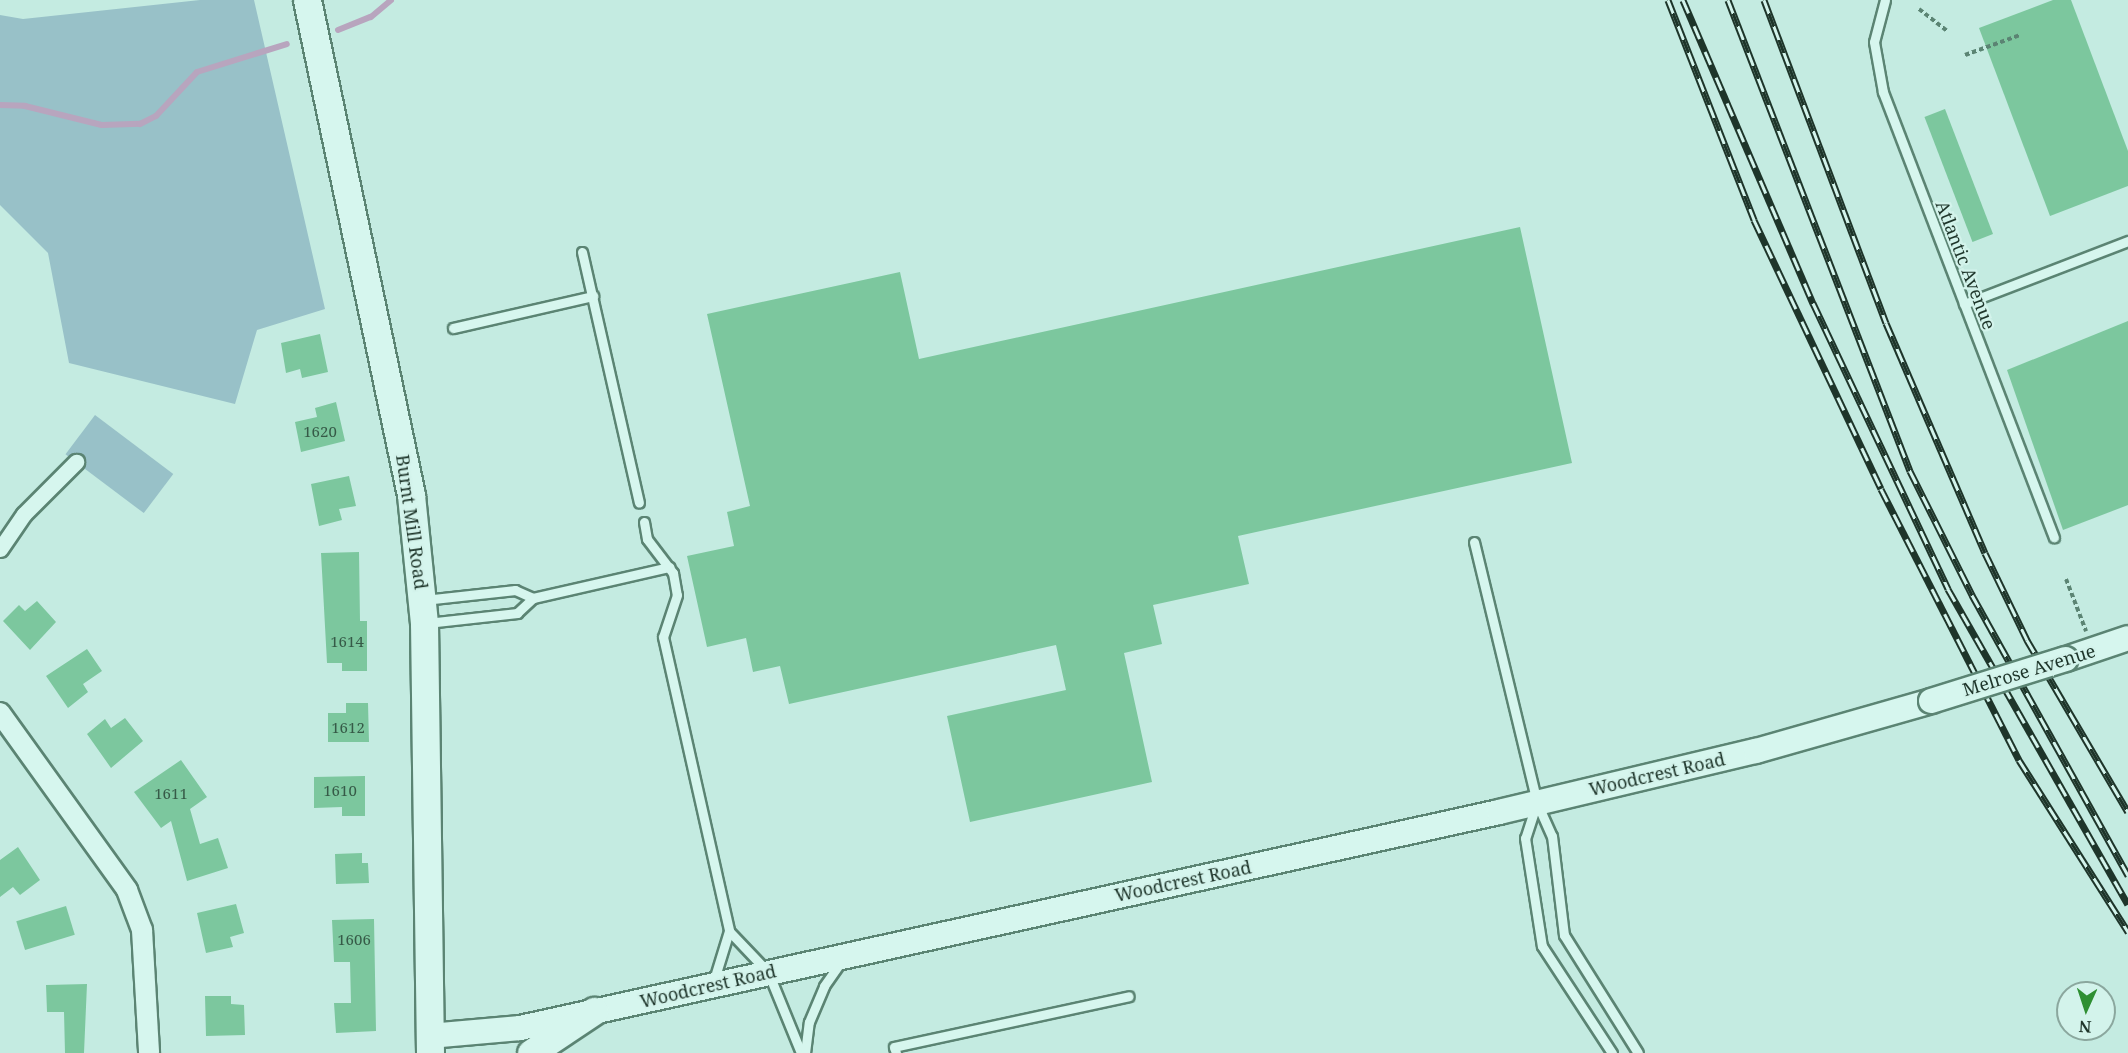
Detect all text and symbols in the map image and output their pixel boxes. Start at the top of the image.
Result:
street label: Atlantic Avenue [1931,197,2001,333]
house number: 1620 [303,423,337,441]
street label: Burnt Mill Road [392,453,432,591]
house number: 1614 [330,633,364,651]
street label: Melrose Avenue [1960,640,2098,700]
house number: 1612 [331,719,365,737]
street label: Woodcrest Road [1587,748,1727,800]
house number: 1610 [323,782,357,800]
house number: 1611 [154,785,188,803]
street label: Woodcrest Road [1113,856,1253,906]
house number: 1606 [337,931,371,949]
street label: Woodcrest Road [638,960,778,1012]
north arrow [2056,981,2116,1041]
text: N [2078,1016,2092,1038]

